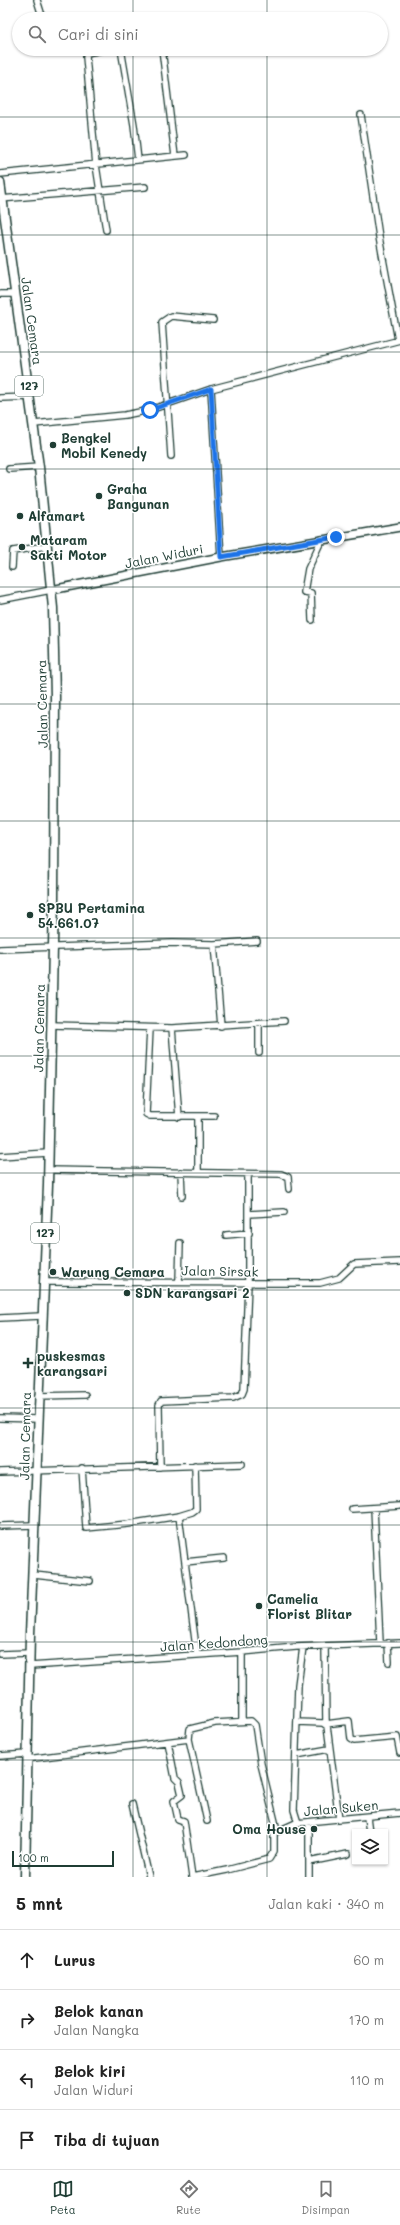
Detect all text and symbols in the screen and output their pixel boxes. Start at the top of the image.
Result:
search box [12,12,388,56]
icon: search [26,23,48,45]
text: Cari di sini [58,24,139,44]
street label: Jalan Cemara [18,276,47,366]
road number: 127 [15,376,43,396]
route start [141,401,159,419]
place label: Bengkel Mobil Kenedy [61,429,147,462]
marker: Bengkel Mobil Kenedy [48,440,58,450]
place label: Graha Bangunan [107,480,169,512]
marker: Graha Bangunan [94,491,104,501]
place label: Alfamart [28,507,85,524]
marker: Alfamart [15,511,25,521]
route end [327,528,345,546]
place label: Mataram Sakti Motor [30,531,107,563]
street label: Jalan Widuri [123,540,204,571]
marker: Mataram Sakti Motor [17,542,27,552]
street label: Jalan Cemara [32,660,51,748]
place label: SPBU Pertamina 54.661.07 [38,899,145,931]
marker: SPBU Pertamina 54.661.07 [25,910,35,920]
street label: Jalan Cemara [29,984,48,1072]
road number: 127 [31,1223,59,1243]
street label: Jalan Sirsak [181,1261,259,1280]
place label: Warung Cemara [61,1263,165,1280]
marker: Warung Cemara [48,1267,58,1277]
place label: SDN karangsari 2 [135,1284,250,1301]
marker: SDN karangsari 2 [122,1288,132,1298]
place label: puskesmas karangsari [37,1347,108,1379]
marker: puskesmas karangsari [22,1357,34,1369]
street label: Jalan Cemara [15,1392,34,1480]
place label: Camelia Florist Blitar [267,1590,352,1622]
marker: Camelia Florist Blitar [254,1601,264,1611]
street label: Jalan Kedondong [160,1630,268,1655]
street label: Jalan Suken [303,1796,379,1819]
place label: Oma House [232,1820,306,1837]
marker: Oma House [309,1824,319,1834]
map controls [352,1829,388,1865]
button: layers [352,1829,388,1865]
scale bar [12,1849,114,1868]
text: 100 m [18,1850,49,1865]
text: 5 mnt [16,1892,63,1914]
text: Jalan kaki · 340 m [268,1895,384,1912]
icon: ahead [16,1949,38,1971]
text: Lurus [54,1950,95,1970]
text: 60 m [354,1951,384,1968]
text: Belok kanan [54,2001,143,2021]
icon: right [16,2009,38,2031]
text: 170 m [348,2011,384,2028]
text: Jalan Nangka [54,2021,139,2038]
text: Belok kiri [54,2061,126,2081]
icon: left [16,2069,38,2091]
text: 110 m [350,2071,384,2088]
text: Jalan Widuri [54,2081,133,2098]
icon: arrive [16,2129,38,2151]
text: Tiba di tujuan [54,2130,159,2150]
tab: Peta [50,2178,76,2217]
tab: Rute [176,2178,201,2217]
tab: Disimpan [302,2178,350,2217]

